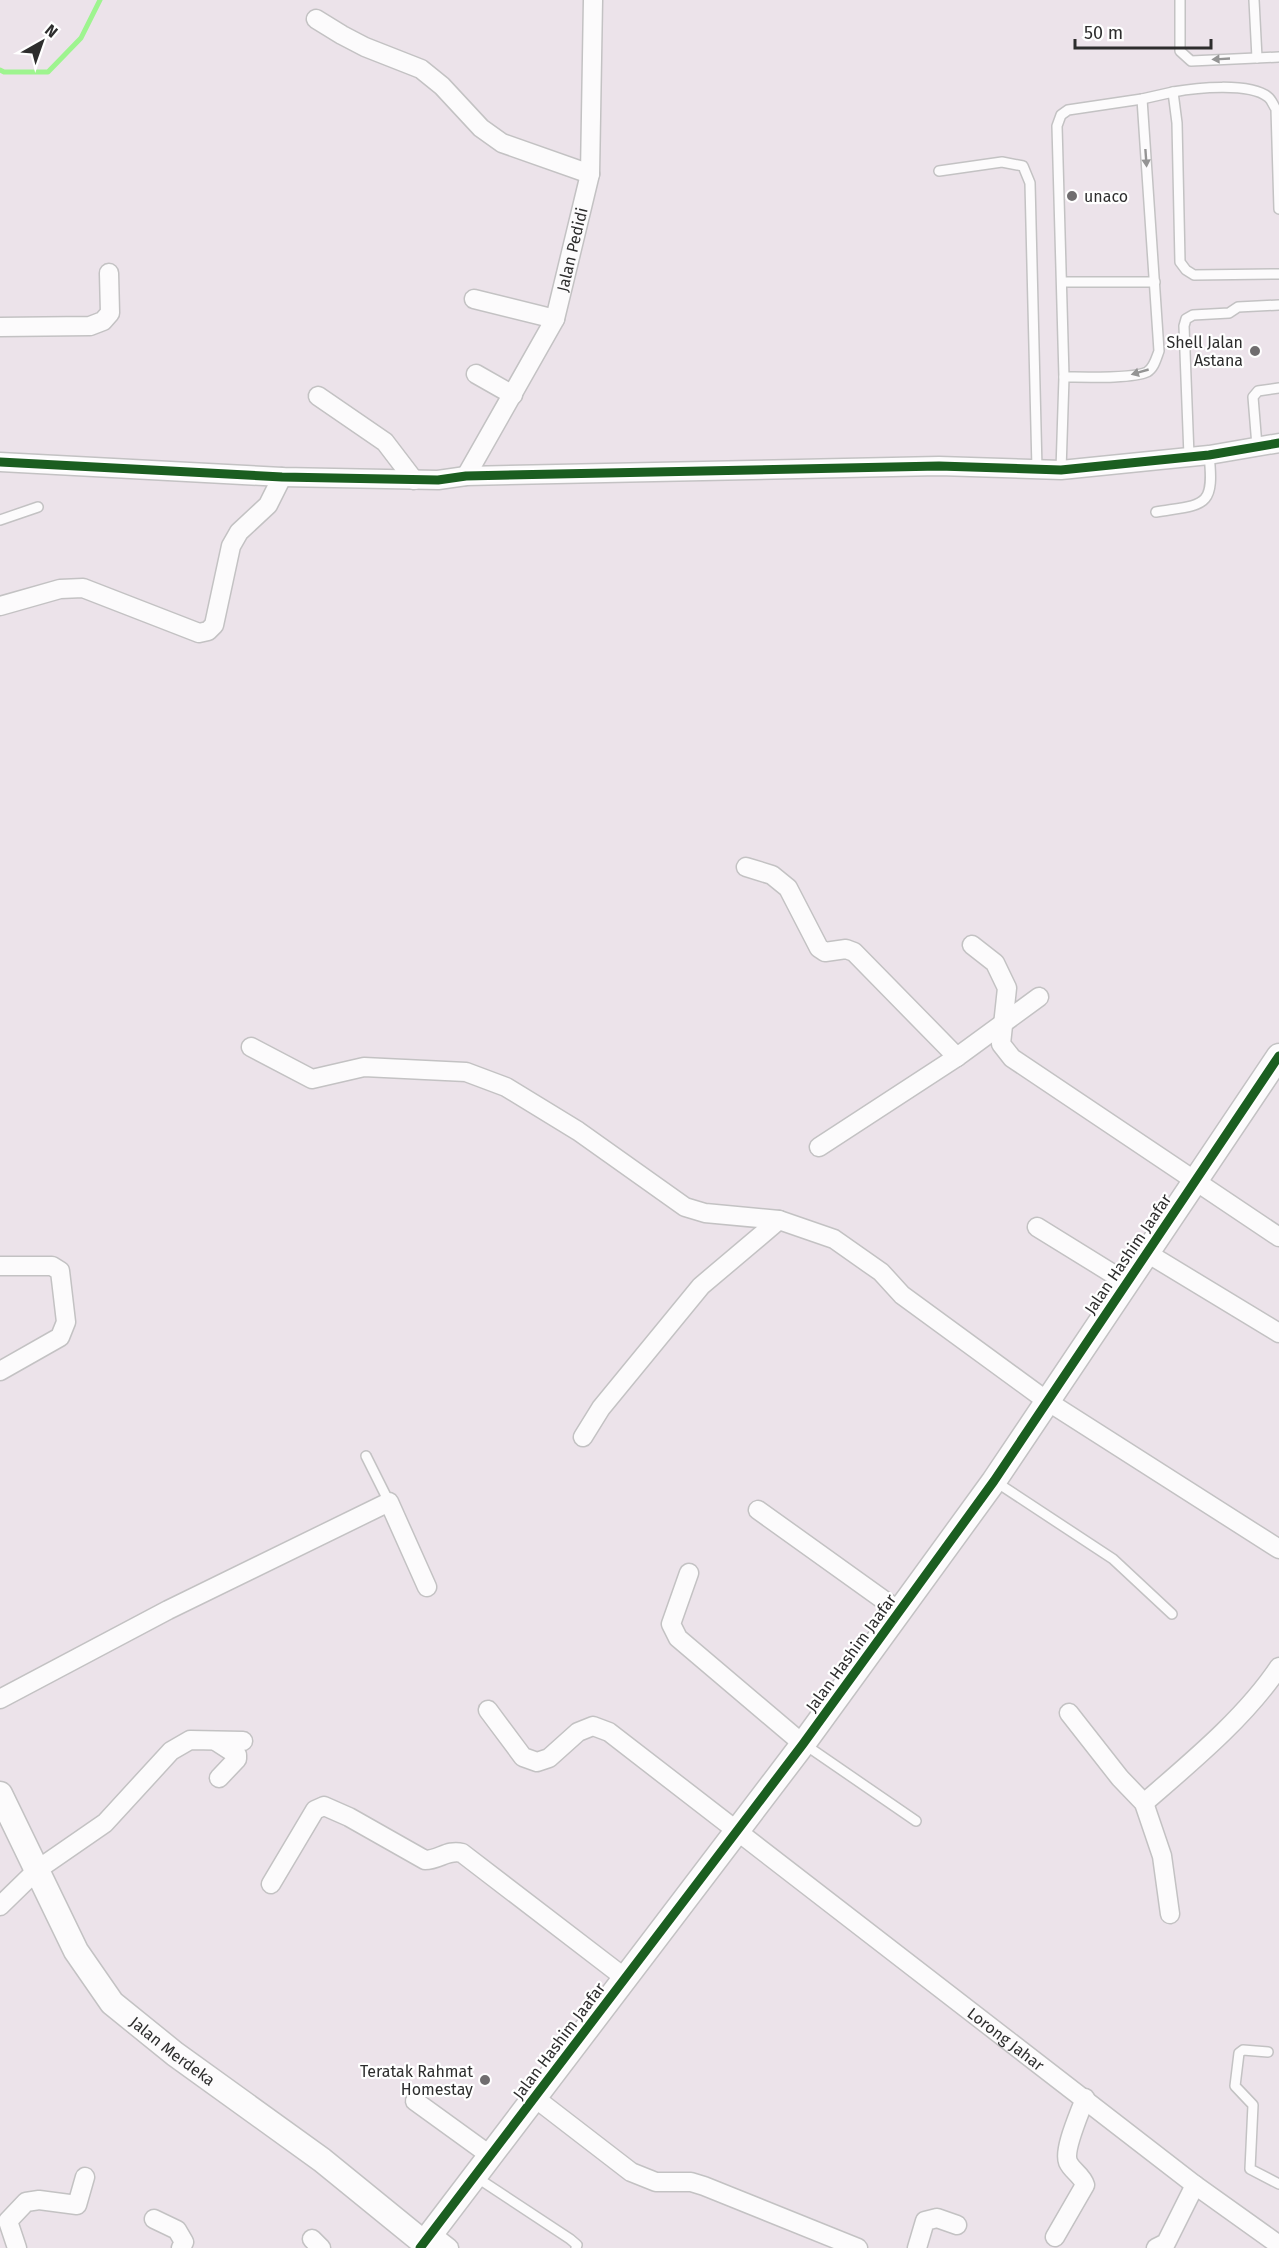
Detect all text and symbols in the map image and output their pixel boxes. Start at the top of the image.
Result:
north arrow [12,12,72,72]
scale bar [1075,12,1212,50]
text: N [41,20,61,42]
text: 50 m [1084,22,1123,44]
one-way arrow [1211,54,1230,63]
one-way arrow [1142,148,1151,167]
place label: unaco [1084,187,1128,206]
marker: unaco [1065,189,1079,203]
street label: Jalan Pedidi [552,205,591,294]
place label: Shell Jalan Astana [1166,333,1243,370]
marker: Shell Jalan Astana [1248,344,1262,358]
one-way arrow [1130,368,1148,377]
street label: Jalan Hashim Jaafar [1081,1189,1176,1318]
street label: Jalan Hashim Jaafar [802,1590,901,1716]
street label: Jalan Hashim Jaafar [509,1978,610,2103]
street label: Lorong Jahar [964,2003,1049,2075]
street label: Jalan Merdeka [126,2012,219,2089]
place label: Teratak Rahmat Homestay [360,2062,473,2099]
marker: Teratak Rahmat Homestay [478,2073,492,2087]

